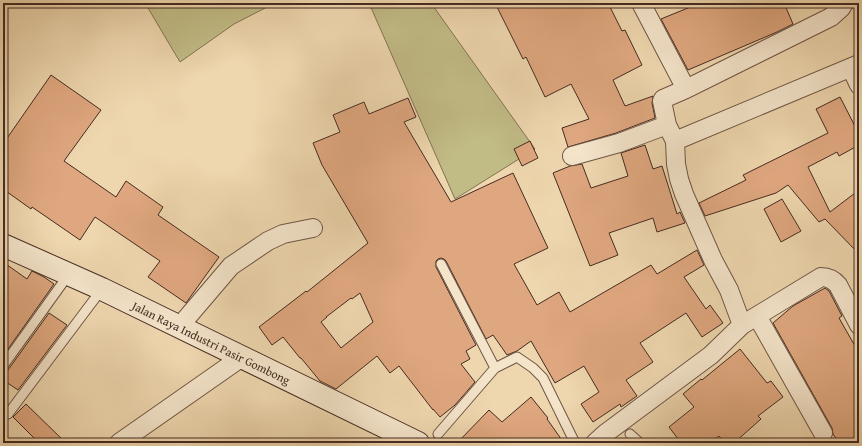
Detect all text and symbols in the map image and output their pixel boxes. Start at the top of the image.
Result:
street label: Jalan Raya Industri Pasir Gombong [128,296,293,388]

